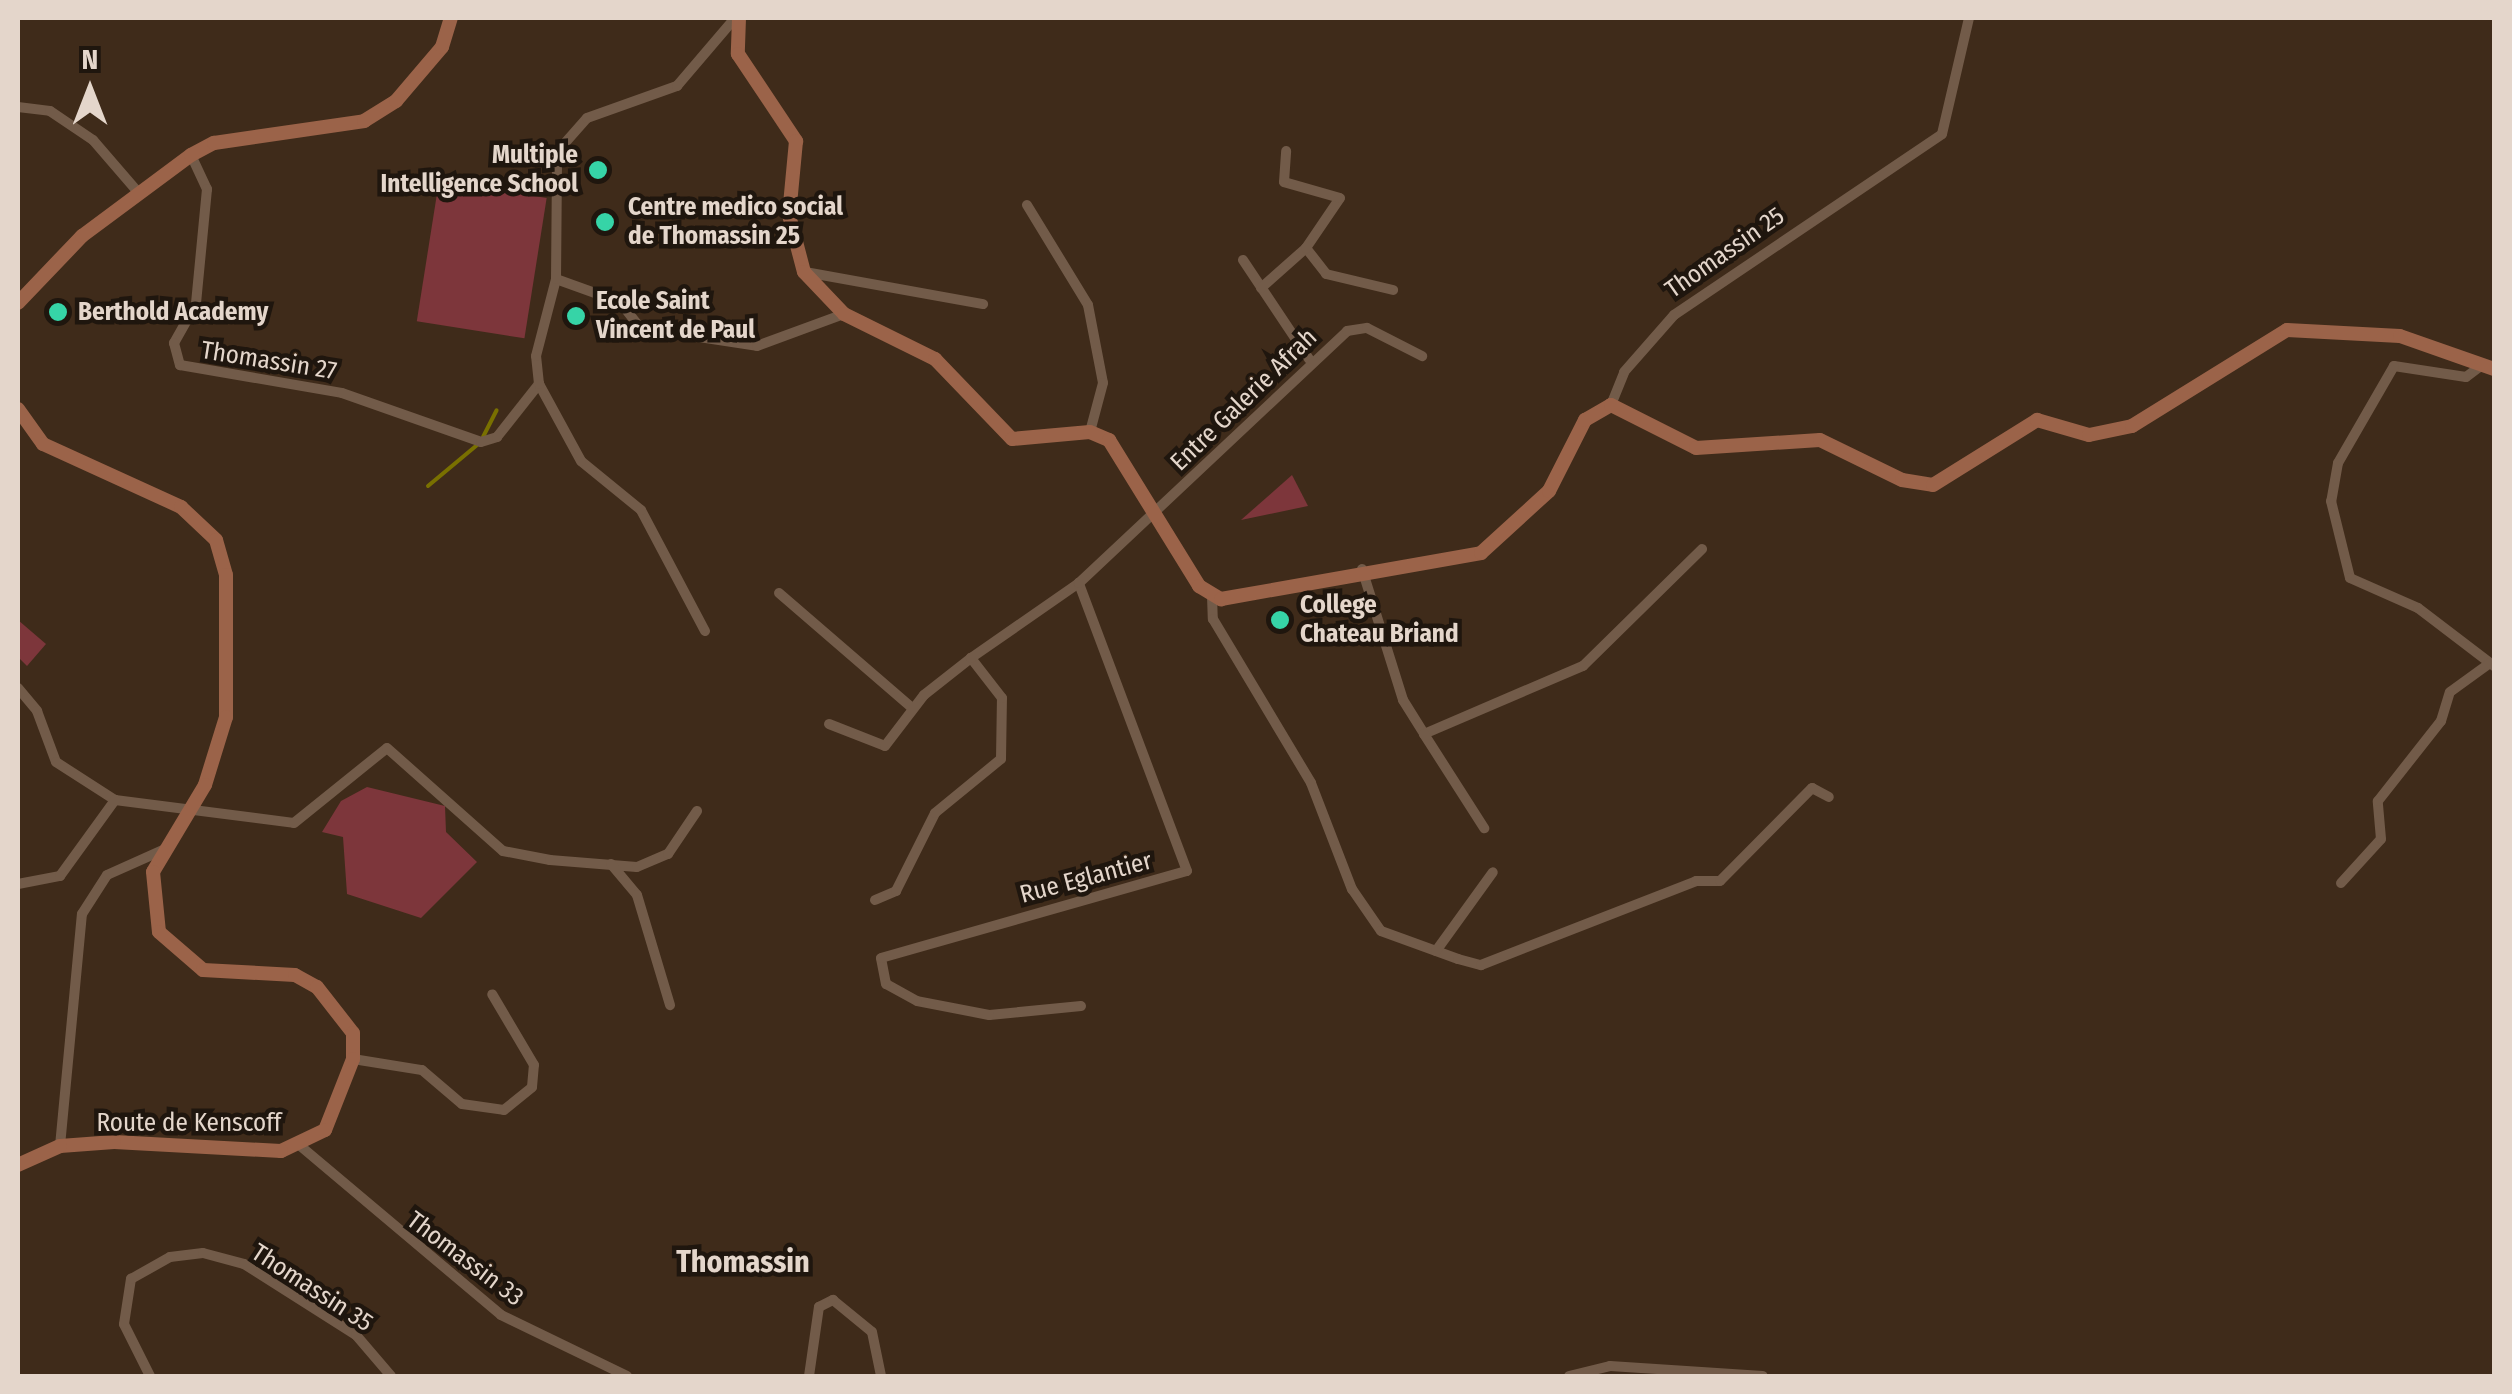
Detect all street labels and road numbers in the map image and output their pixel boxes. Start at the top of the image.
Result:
street label: Thomassin 25 [1660,201,1790,305]
street label: Entre Galerie Afrah [1165,323,1323,477]
street label: Thomassin 27 [199,335,339,387]
street label: Rue Eglantier [1017,846,1155,910]
street label: Route de Kenscoff [97,1108,281,1138]
street label: Thomassin 33 [401,1205,529,1313]
street label: Thomassin 35 [246,1238,378,1338]

